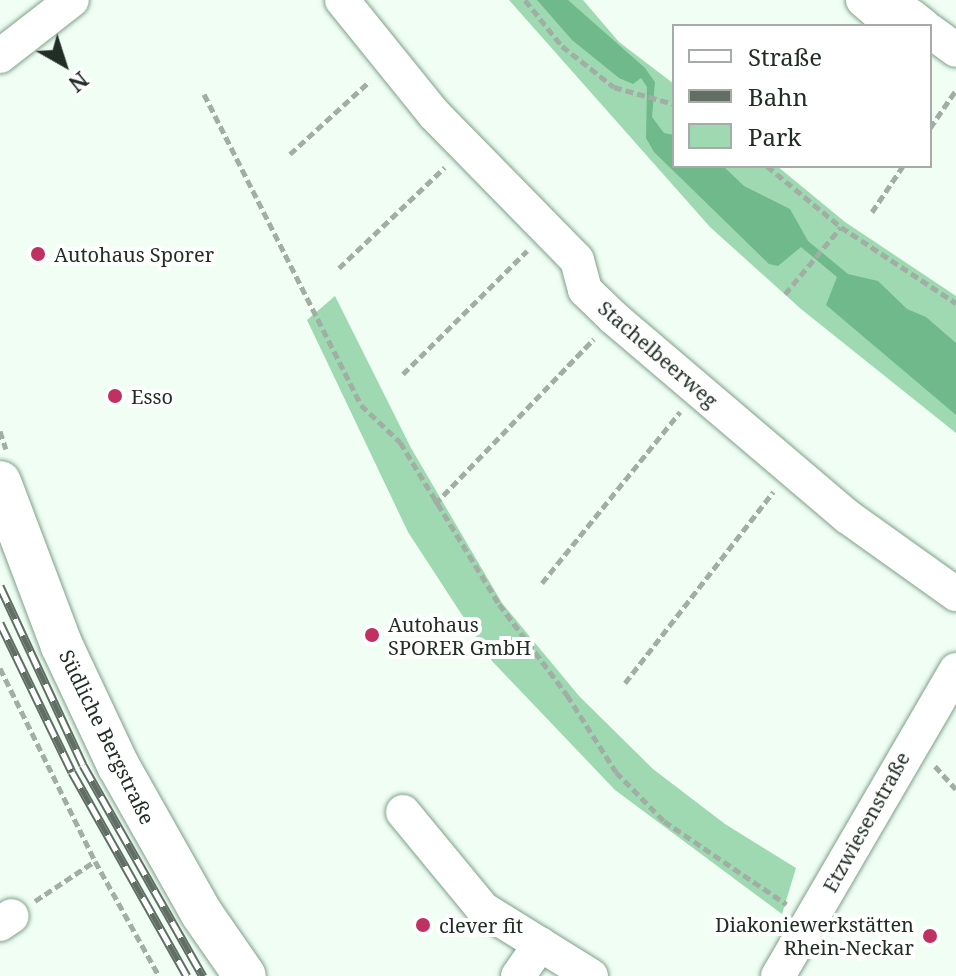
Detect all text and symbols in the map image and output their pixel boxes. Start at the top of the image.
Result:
north arrow [24,24,104,104]
legend [672,24,932,168]
text: Straße [748,40,822,73]
text: N [63,66,95,100]
text: Bahn [748,80,808,113]
text: Park [748,120,801,153]
place label: Autohaus Sporer [54,242,214,266]
marker: Autohaus Sporer [29,245,47,263]
street label: Stachelbeerweg [593,296,723,412]
place label: Esso [131,384,173,408]
marker: Esso [106,387,124,405]
place label: Autohaus SPORER GmbH [388,612,531,659]
marker: Autohaus SPORER GmbH [363,626,381,644]
street label: Südliche Bergstraße [54,646,160,828]
street label: Etzwiesenstraße [818,748,914,896]
place label: Diakoniewerkstätten Rhein-Neckar [715,912,914,959]
place label: clever fit [439,913,523,937]
marker: clever fit [414,916,432,934]
marker: Diakoniewerkstätten Rhein-Neckar [921,927,939,945]

